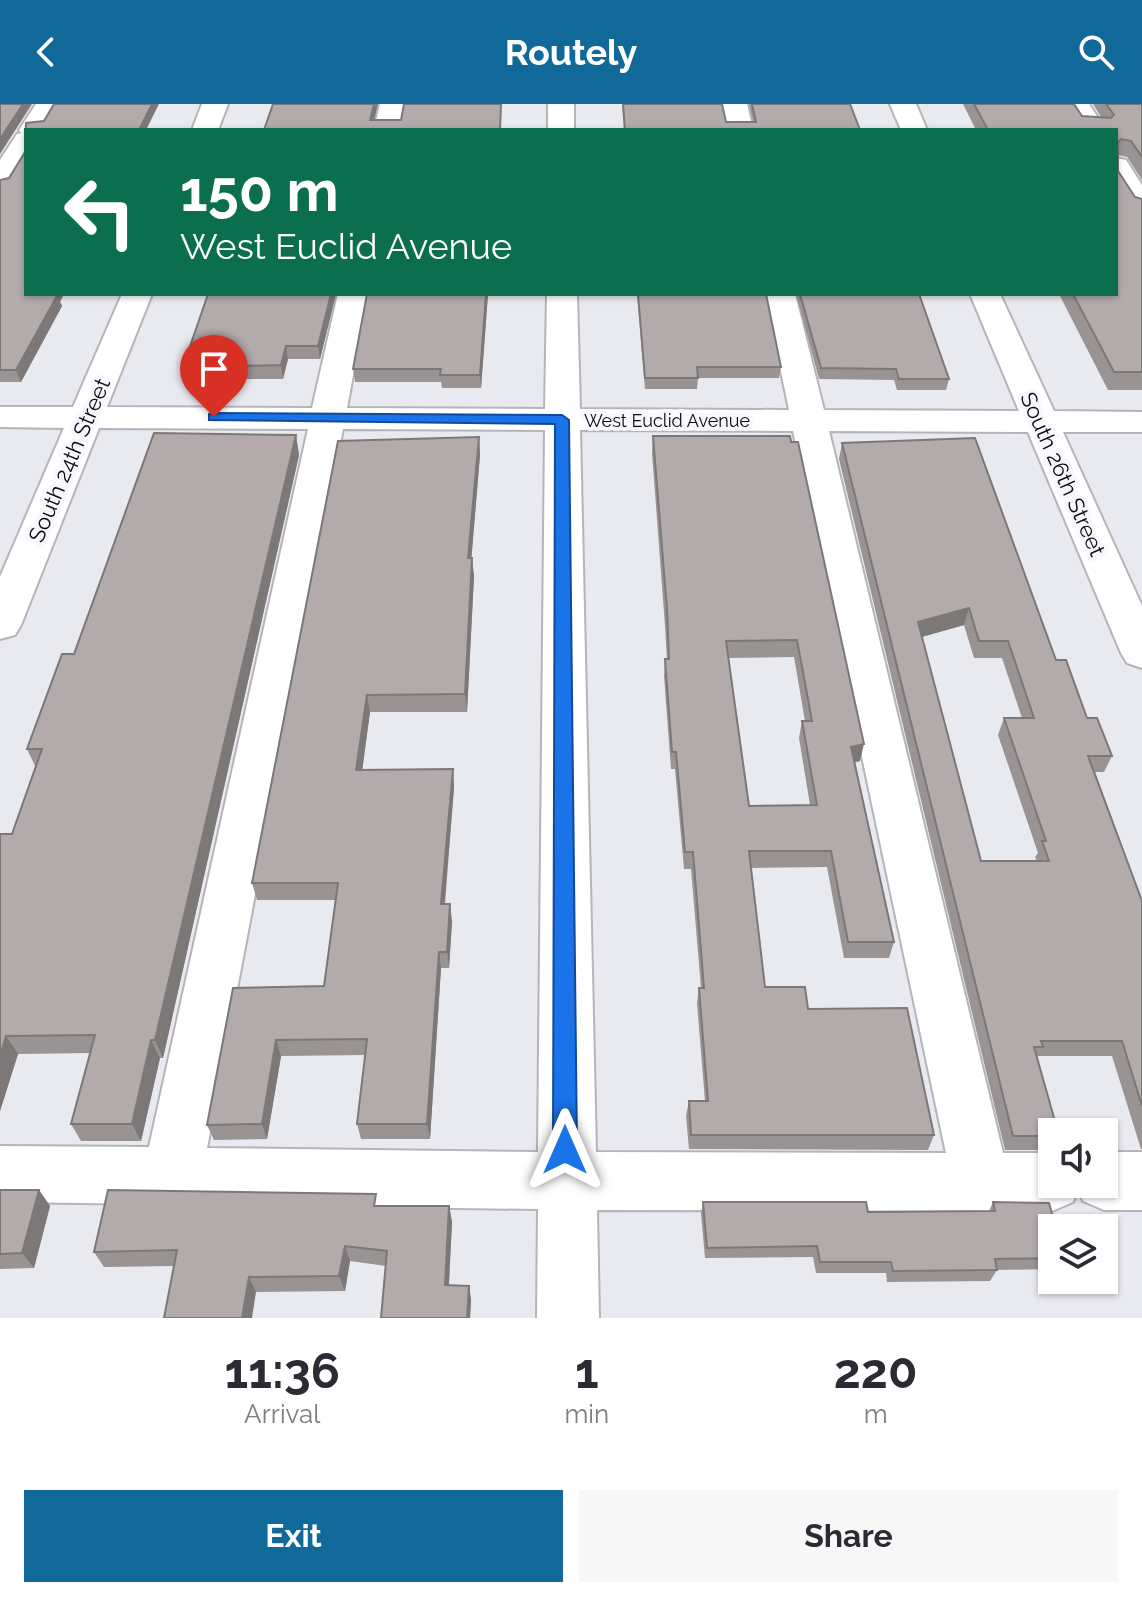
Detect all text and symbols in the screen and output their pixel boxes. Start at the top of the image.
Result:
icon: back [24,30,68,74]
icon: search [1074,30,1118,74]
text: Routely [505,31,637,73]
text: 150 m [180,158,339,224]
icon: left [48,160,152,264]
text: West Euclid Avenue [180,225,512,267]
pin [180,335,248,417]
icon: arrive [192,347,236,391]
street label: South 24th Street [23,374,116,546]
street label: South 26th Street [1015,388,1111,561]
street label: West Euclid Avenue [584,410,750,431]
position arrow [523,1108,607,1192]
map controls [1038,1118,1118,1294]
button: sound [1038,1118,1118,1198]
button: layers [1038,1214,1118,1294]
text: 11:36 [225,1343,340,1399]
text: 1 [575,1343,599,1399]
text: 220 [834,1343,917,1399]
text: Arrival [244,1399,320,1429]
text: min [564,1399,609,1429]
text: m [864,1399,888,1429]
button: Exit [24,1490,563,1582]
button: Share [579,1490,1118,1582]

